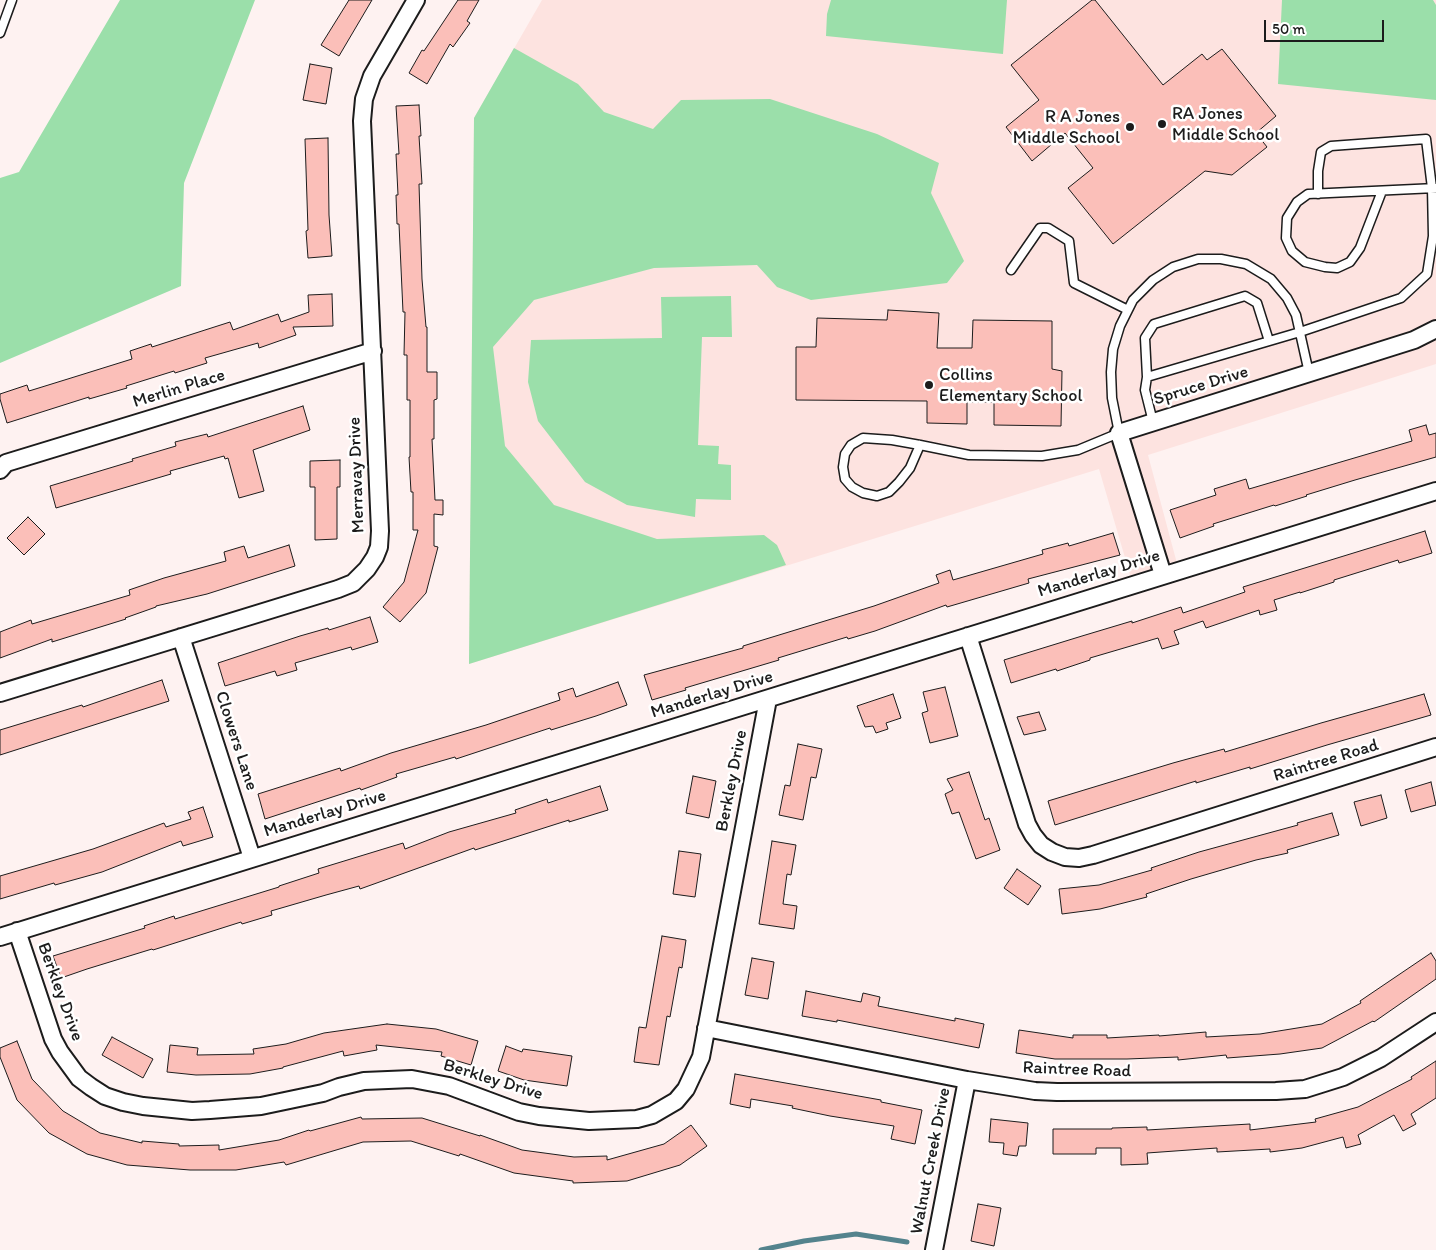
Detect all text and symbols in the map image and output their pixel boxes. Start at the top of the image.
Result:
scale bar [1266,10,1386,42]
text: 50 m [1272,20,1305,38]
place label: RA Jones Middle School [1172,103,1279,146]
place label: R A Jones Middle School [1013,106,1120,148]
marker: RA Jones Middle School [1156,118,1168,130]
marker: R A Jones Middle School [1124,121,1136,133]
street label: Spruce Drive [1151,361,1251,411]
place label: Collins Elementary School [939,364,1083,406]
street label: Merlin Place [130,365,228,413]
marker: Collins Elementary School [923,379,935,391]
street label: Merravay Drive [344,417,370,533]
street label: Manderlay Drive [1035,545,1163,603]
street label: Manderlay Drive [648,666,776,724]
street label: Clowers Lane [210,689,262,793]
street label: Berkley Drive [712,728,752,834]
street label: Raintree Road [1271,735,1381,787]
street label: Manderlay Drive [261,785,389,843]
street label: Berkley Drive [32,940,88,1044]
street label: Berkley Drive [440,1055,546,1105]
street label: Raintree Road [1022,1057,1132,1083]
street label: Walnut Creek Drive [906,1086,956,1236]

